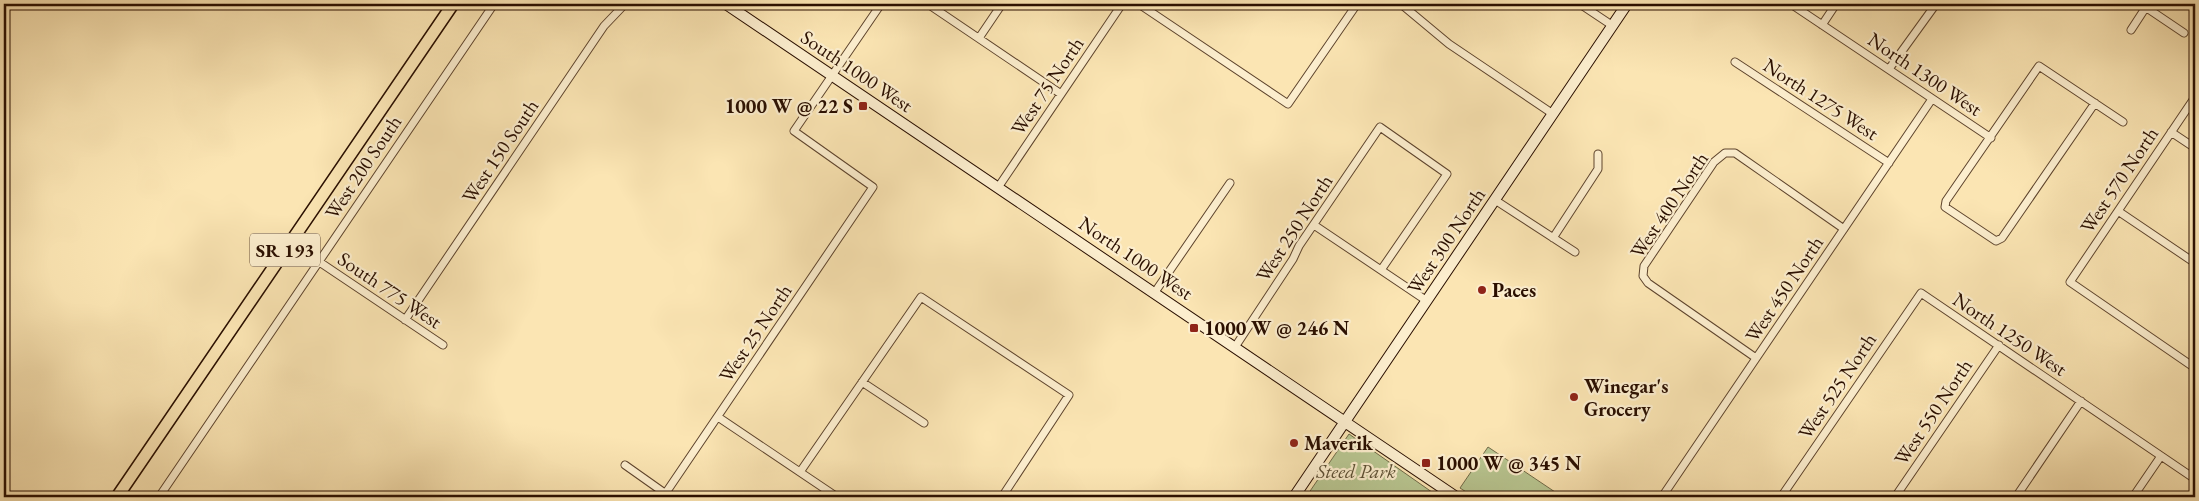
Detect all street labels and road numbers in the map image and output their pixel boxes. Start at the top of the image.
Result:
street label: South 1000 West [796,24,919,118]
street label: North 1300 West [1863,26,1988,122]
street label: West 75 North [1005,32,1089,140]
street label: North 1275 West [1758,52,1884,146]
street label: West 150 South [456,94,544,208]
street label: West 200 South [319,110,407,224]
street label: West 570 North [2074,122,2164,238]
street label: West 400 North [1624,147,1714,263]
street label: West 250 North [1250,169,1338,287]
street label: West 300 North [1401,183,1491,299]
street label: North 1000 West [1074,210,1199,306]
street label: West 450 North [1739,231,1829,347]
road number: SR 193 [250,234,320,266]
street label: South 775 West [333,246,448,335]
street label: West 25 North [713,279,797,387]
street label: North 1250 West [1948,286,2073,382]
street label: West 525 North [1792,328,1882,444]
street label: West 550 North [1888,354,1978,470]

